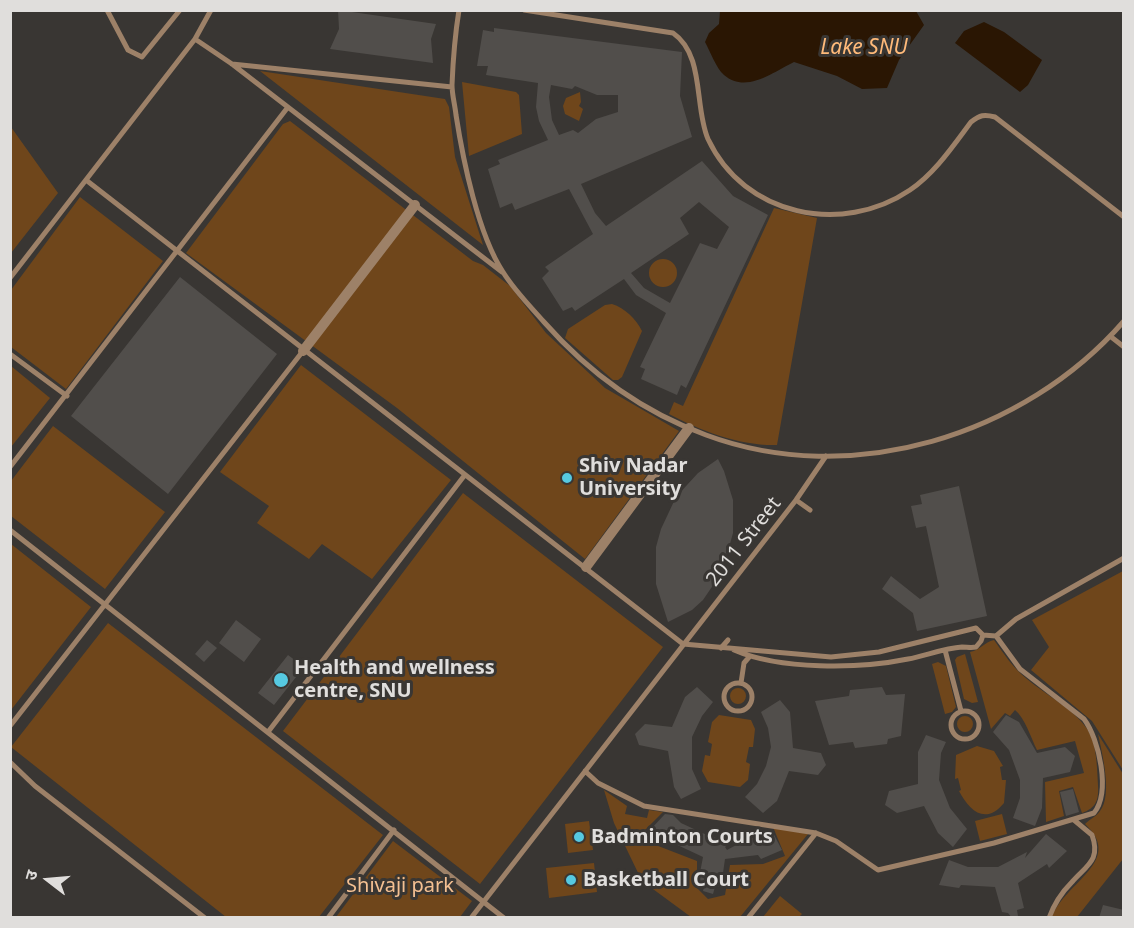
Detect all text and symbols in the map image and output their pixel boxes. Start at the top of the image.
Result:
water label: Lake SNU [820,35,908,61]
place label: Shiv Nadar University [579,454,687,501]
marker: Shiv Nadar University [560,471,574,485]
street label: 2011 Street [702,493,786,591]
place label: Health and wellness centre, SNU [294,656,495,703]
marker: Health and wellness centre, SNU [272,671,290,689]
place label: Badminton Courts [591,825,773,849]
marker: Badminton Courts [572,830,586,844]
north arrow [18,850,78,910]
text: उ [19,868,43,883]
place label: Basketball Court [583,868,749,892]
marker: Basketball Court [564,873,578,887]
park label: Shivaji park [346,874,454,898]

